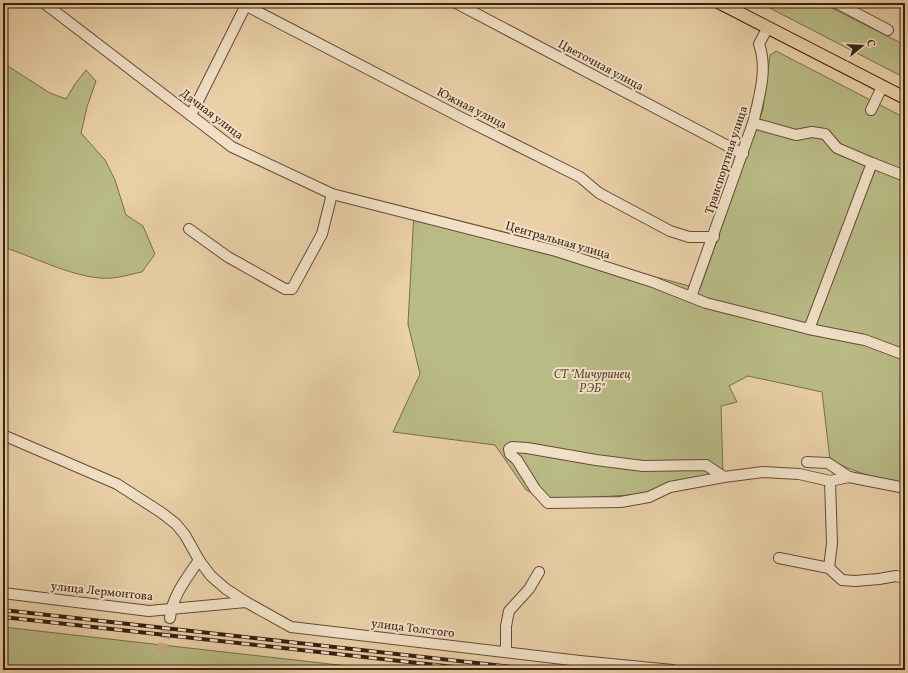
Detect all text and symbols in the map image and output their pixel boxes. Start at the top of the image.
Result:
north arrow [842,26,882,66]
street label: Цветочная улица [555,37,646,95]
text: С [862,38,878,49]
street label: Южная улица [434,84,509,133]
street label: Дачная улица [176,86,246,144]
street label: Транспортная улица [702,104,752,217]
street label: Центральная улица [503,218,612,264]
park label: СТ "Мичуринец РЭБ" [554,367,630,397]
street label: улица Лермонтова [50,579,154,605]
street label: улица Толстого [370,616,455,642]

